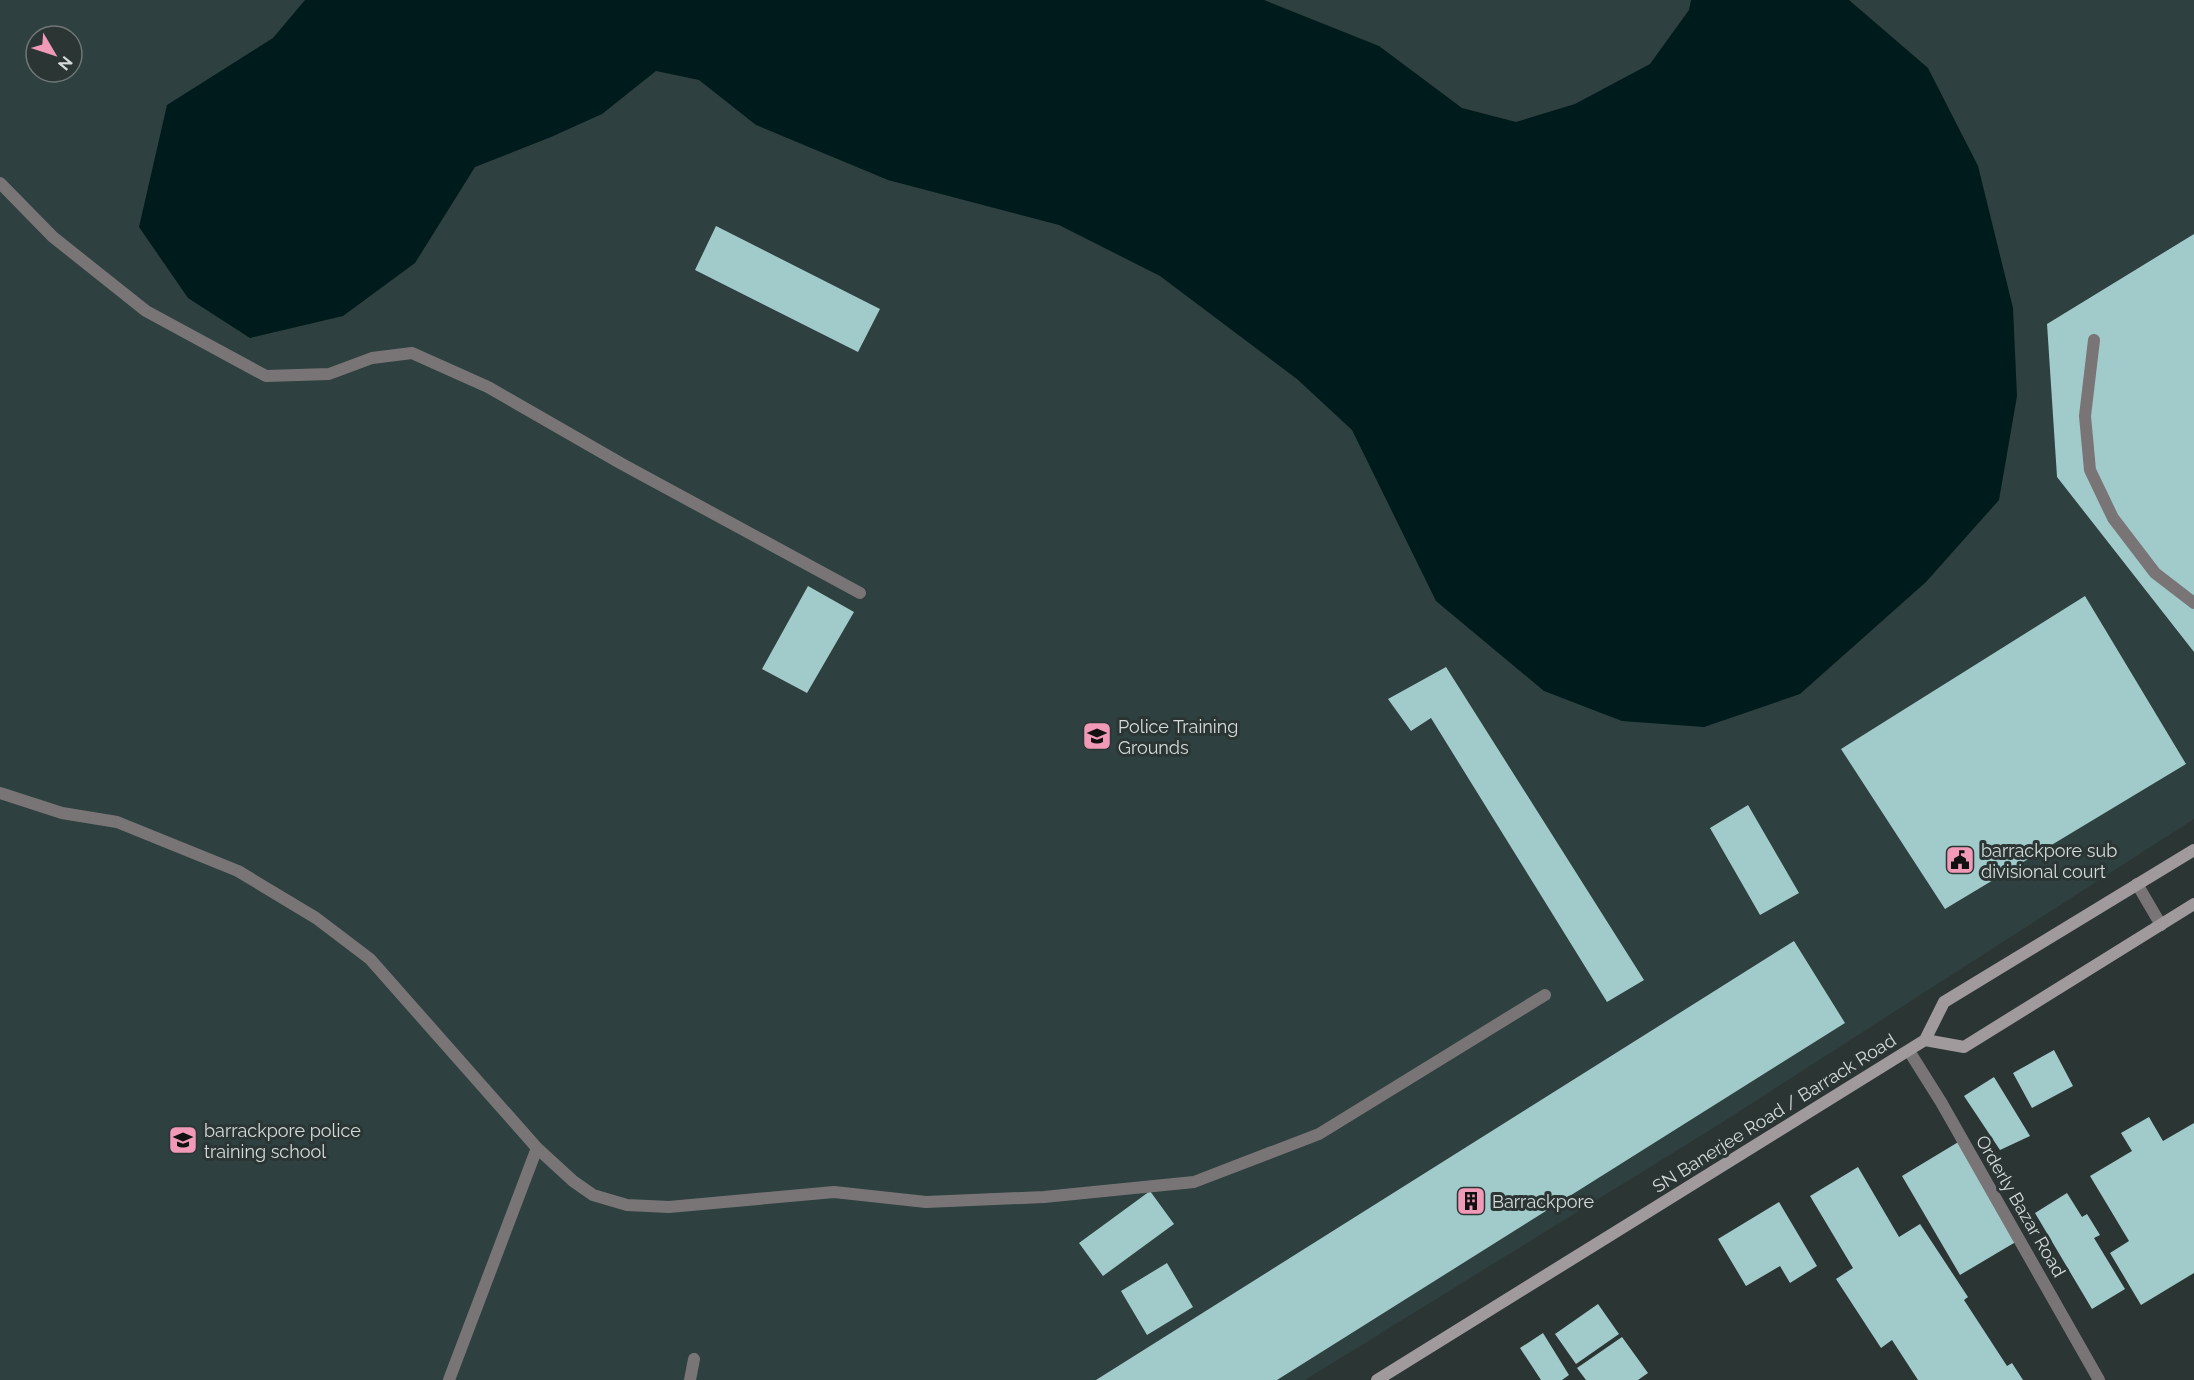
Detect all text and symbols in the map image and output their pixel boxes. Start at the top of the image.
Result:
north arrow [24,24,84,84]
text: N [54,52,76,74]
place label: Police Training Grounds [1118,716,1238,758]
school or university icon: Police Training Grounds [1081,720,1113,752]
place label: barrackpore sub divisional court [1981,840,2117,882]
public building icon: barrackpore sub divisional court [1944,844,1976,876]
street label: SN Banerjee Road / Barrack Road [1648,1029,1900,1197]
place label: barrackpore police training school [204,1120,361,1162]
school or university icon: barrackpore police training school [167,1124,199,1156]
street label: Orderly Bazar Road [1972,1131,2070,1281]
building icon: Barrackpore [1455,1185,1487,1217]
place label: Barrackpore [1492,1191,1594,1212]

